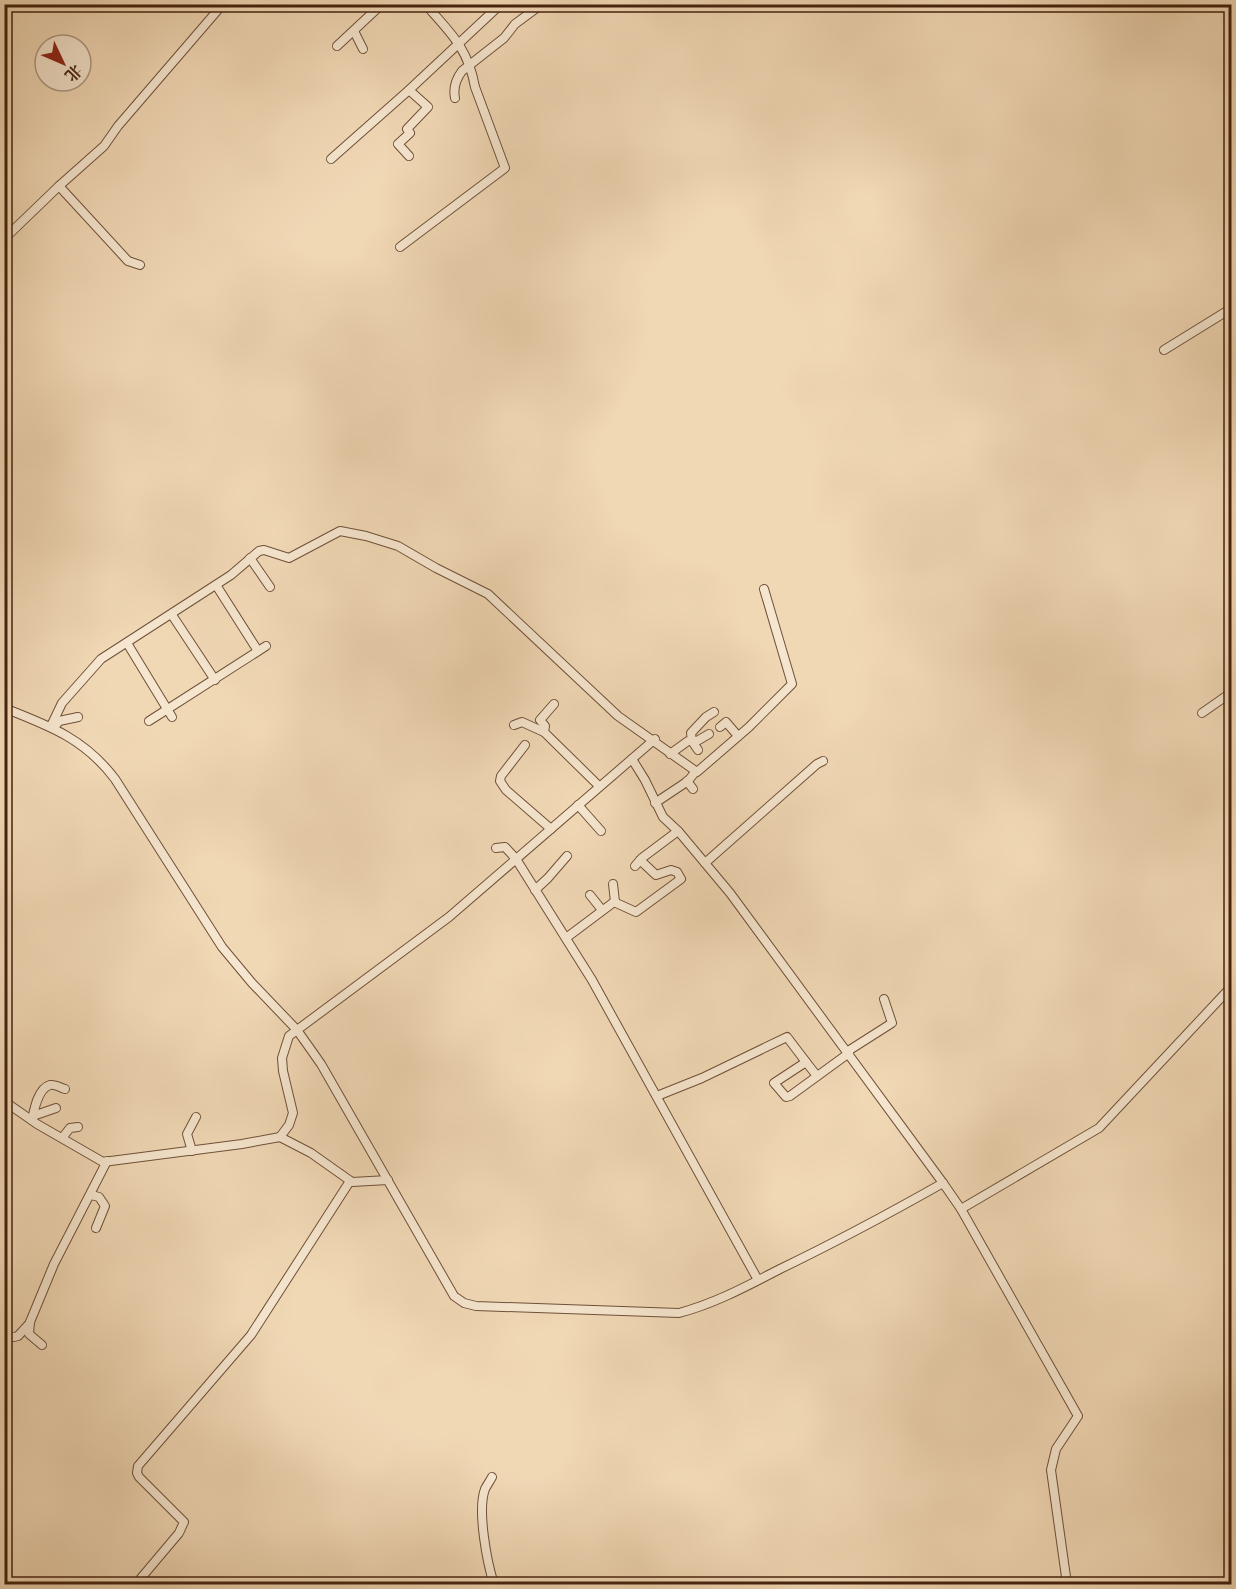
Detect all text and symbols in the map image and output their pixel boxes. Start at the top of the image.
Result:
north arrow [33,33,93,93]
text: 北 [60,59,85,85]

